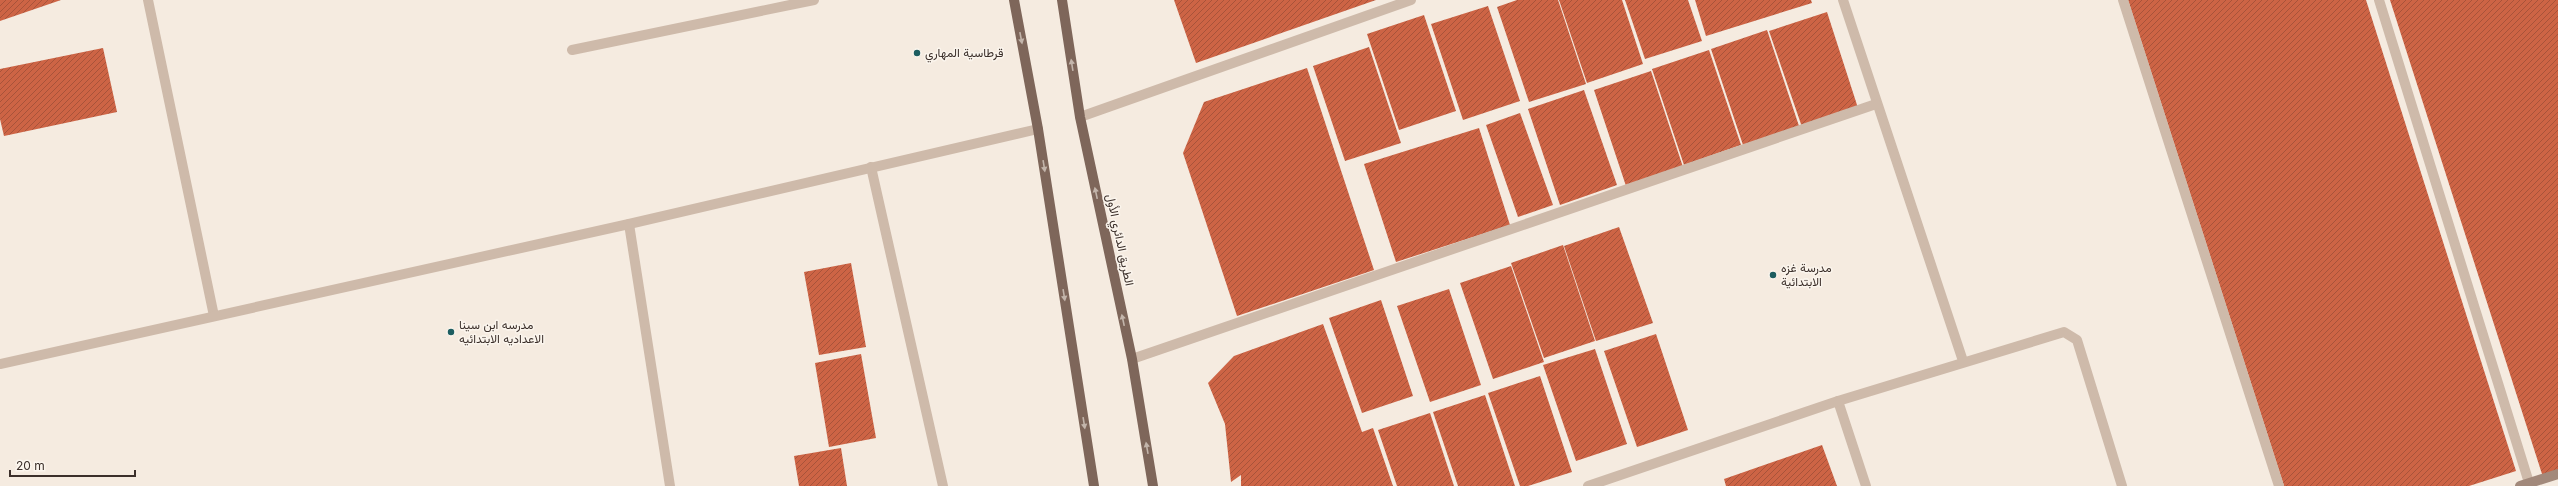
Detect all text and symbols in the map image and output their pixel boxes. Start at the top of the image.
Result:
one-way arrow [1019,32,1025,44]
place label: قرطاسية المهاري [925,45,1003,63]
marker: قرطاسية المهاري [912,48,922,58]
one-way arrow [1069,59,1075,71]
one-way arrow [1041,160,1047,172]
one-way arrow [1093,186,1099,199]
street label: الطريق الدائري الأول [1100,193,1138,288]
place label: مدرسة غزه الابتدائية [1781,260,1832,289]
marker: مدرسة غزه الابتدائية [1768,270,1778,280]
one-way arrow [1061,289,1067,301]
one-way arrow [1120,314,1126,326]
place label: مدرسه ابن سينا الاعداديه الابتدائيه [459,317,544,346]
marker: مدرسه ابن سينا الاعداديه الابتدائيه [446,327,456,337]
one-way arrow [1081,417,1087,429]
one-way arrow [1144,441,1150,454]
scale bar [10,452,135,478]
text: 20 m [16,458,45,473]

